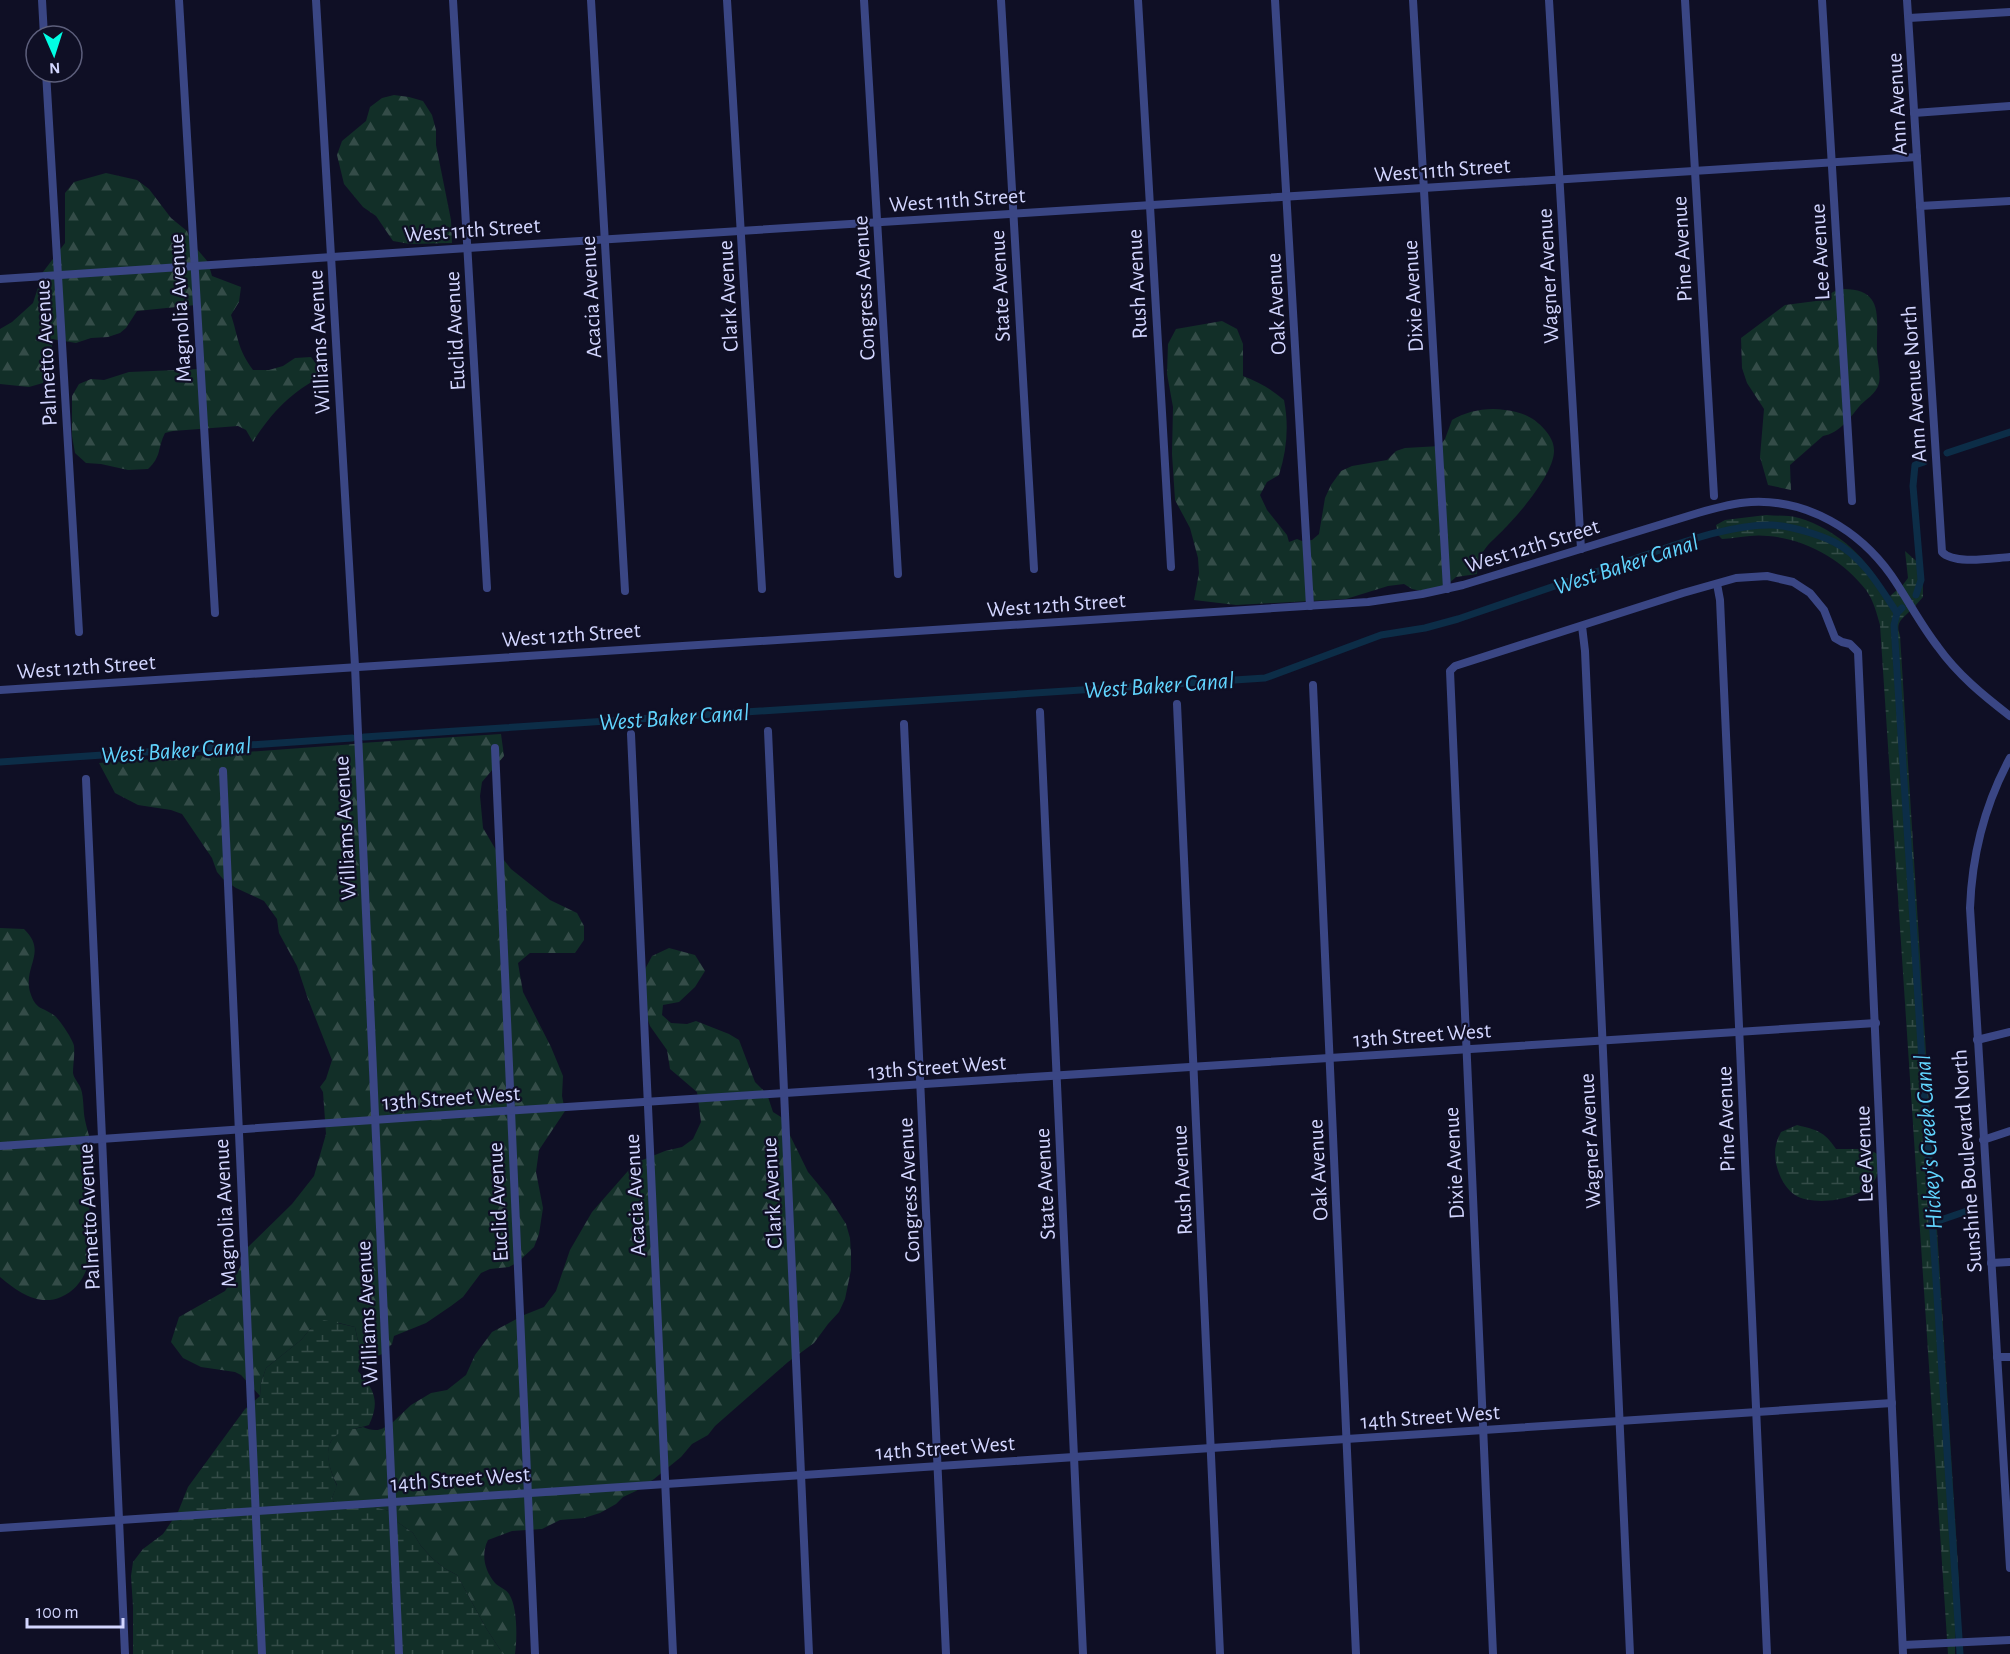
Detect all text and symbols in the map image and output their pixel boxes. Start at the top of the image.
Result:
north arrow [24,24,84,84]
street label: Ann Avenue [1883,52,1911,156]
text: N [49,60,61,76]
street label: West 11th Street [1373,154,1511,186]
street label: West 11th Street [888,184,1026,216]
street label: Pine Avenue [1668,195,1696,302]
street label: Lee Avenue [1806,203,1834,301]
street label: Wagner Avenue [1533,208,1563,344]
street label: West 11th Street [403,214,541,246]
street label: Congress Avenue [849,215,879,361]
street label: Rush Avenue [1123,228,1151,340]
street label: State Avenue [986,229,1014,343]
street label: Magnolia Avenue [165,233,195,383]
street label: Acacia Avenue [577,235,605,359]
street label: Dixie Avenue [1399,239,1427,353]
street label: Clark Avenue [714,240,742,352]
street label: Oak Avenue [1262,252,1290,355]
street label: Williams Avenue [304,269,334,415]
street label: Euclid Avenue [441,271,469,391]
street label: Palmetto Avenue [31,279,61,427]
street label: Ann Avenue North [1898,305,1930,463]
street label: West 12th Street [1463,515,1602,577]
water label: West Baker Canal [1551,530,1702,600]
street label: West 12th Street [986,589,1126,621]
street label: West 12th Street [501,619,641,651]
street label: West 12th Street [16,651,156,683]
water label: West Baker Canal [1083,669,1235,703]
water label: West Baker Canal [598,701,750,735]
water label: West Baker Canal [100,734,252,768]
street label: Williams Avenue [330,755,360,901]
street label: 13th Street West [1352,1019,1492,1051]
street label: Sunshine Boulevard North [1948,1049,1986,1273]
street label: 13th Street West [867,1051,1007,1083]
water label: Hickey's Creek Canal [1911,1054,1947,1230]
street label: Pine Avenue [1713,1066,1739,1172]
street label: Wagner Avenue [1575,1073,1605,1209]
street label: 13th Street West [381,1082,521,1114]
street label: Lee Avenue [1851,1105,1877,1203]
street label: Dixie Avenue [1440,1106,1468,1220]
street label: Congress Avenue [894,1117,924,1263]
street label: Oak Avenue [1304,1118,1332,1221]
street label: Rush Avenue [1168,1124,1196,1236]
street label: State Avenue [1031,1127,1059,1241]
street label: Acacia Avenue [621,1133,649,1257]
street label: Clark Avenue [758,1137,786,1249]
street label: Magnolia Avenue [210,1138,240,1288]
street label: Euclid Avenue [484,1142,512,1262]
street label: Palmetto Avenue [74,1143,104,1291]
street label: Williams Avenue [352,1240,382,1386]
street label: 14th Street West [1360,1401,1500,1433]
street label: 14th Street West [875,1432,1015,1464]
street label: 14th Street West [390,1463,530,1495]
scale bar [27,1591,123,1629]
text: 100 m [36,1604,79,1622]

